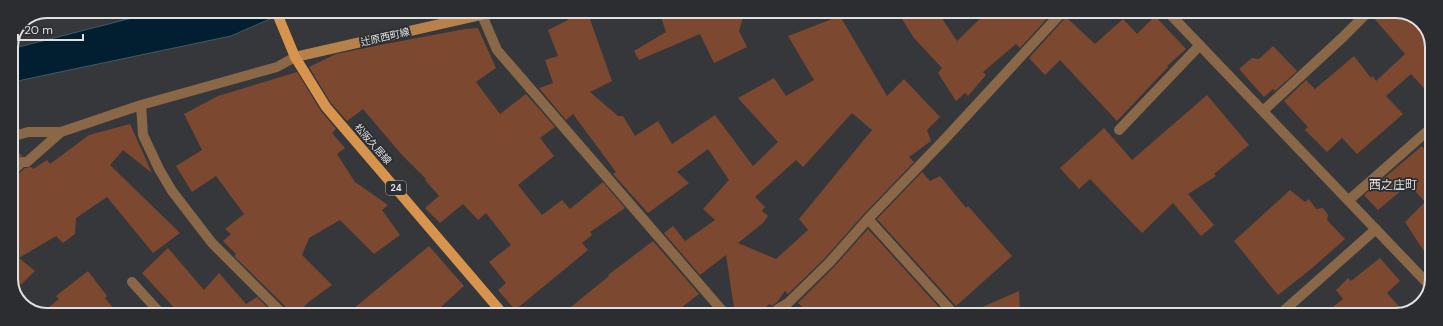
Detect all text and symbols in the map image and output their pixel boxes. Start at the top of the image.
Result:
scale bar [18,16,83,42]
text: 20 m [24,22,53,38]
street label: 辻原西町線 [359,25,411,49]
street label: 松阪久居線 [352,121,394,167]
district label: 西之庄町 [1369,177,1417,193]
road number: 24 [386,181,406,195]

